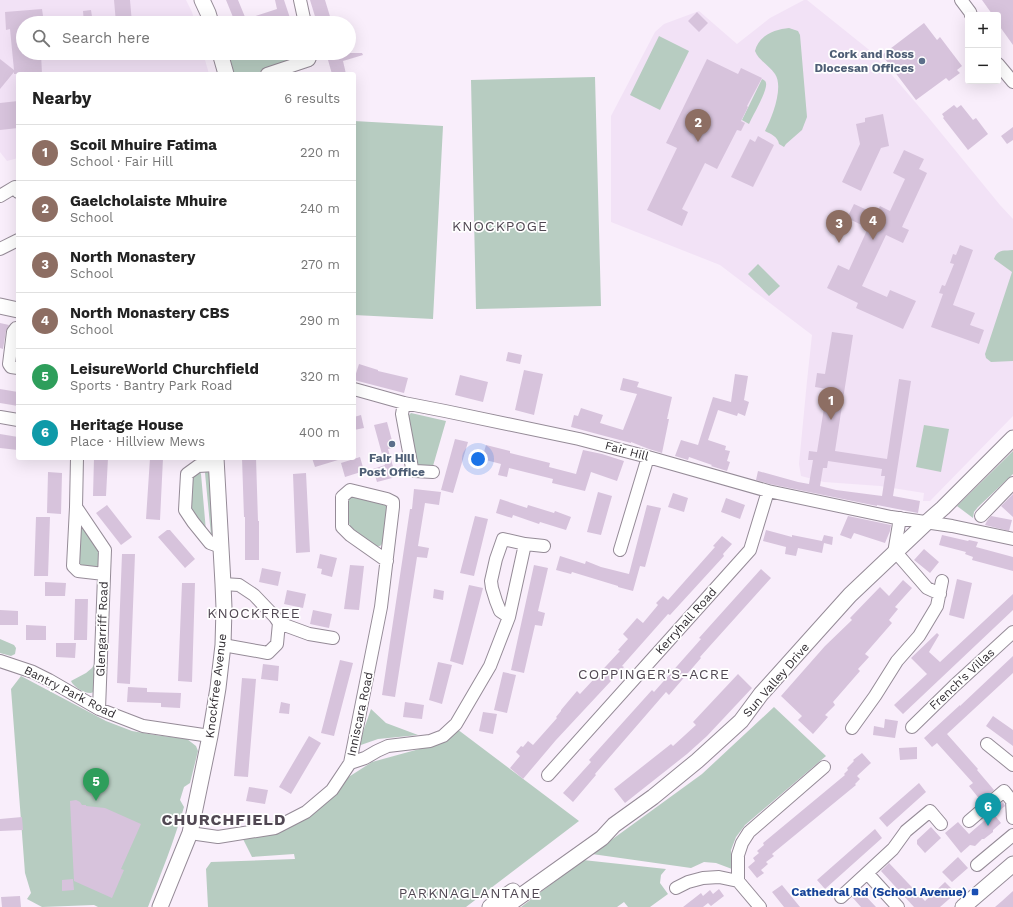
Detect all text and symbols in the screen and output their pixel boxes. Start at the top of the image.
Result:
map controls [965,12,1001,84]
button: + [965,12,1001,48]
search box [16,16,356,60]
icon: search [30,27,52,49]
text: Search here [62,29,150,47]
place label: Cork and Ross Diocesan Offices [814,47,915,75]
button: − [965,48,1001,84]
marker: Cork and Ross Diocesan Offices [917,56,927,66]
text: Nearby [32,88,91,108]
text: 6 results [284,91,340,106]
pin: 2 [685,109,711,142]
text: Scoil Mhuire Fatima [70,136,217,154]
text: 1 [42,145,48,160]
text: 220 m [300,145,340,160]
text: School · Fair Hill [70,154,173,169]
text: Gaelcholaiste Mhuire [70,192,227,210]
text: 2 [41,201,49,216]
text: 240 m [300,201,340,216]
pin: 4 [860,207,886,240]
text: School [70,210,113,225]
pin: 3 [826,210,852,243]
district label: KNOCKPOGE [452,218,548,234]
text: North Monastery [70,248,195,266]
text: 3 [41,257,49,272]
text: 270 m [301,257,340,272]
text: School [70,266,113,281]
text: North Monastery CBS [70,304,229,322]
text: 4 [41,313,49,328]
text: 290 m [299,313,340,328]
text: School [70,322,113,337]
text: LeisureWorld Churchfield [70,360,259,378]
text: 5 [41,369,49,384]
text: 320 m [300,369,340,384]
text: Sports · Bantry Park Road [70,378,232,393]
pin: 1 [818,387,844,420]
text: Heritage House [70,416,183,434]
text: 6 [41,425,49,440]
text: 400 m [299,425,340,440]
text: Place · Hillview Mews [70,434,205,449]
street label: Fair Hill [604,438,651,464]
marker: Fair Hill Post Office [387,439,397,449]
your location [468,449,488,469]
place label: Fair Hill Post Office [359,451,425,479]
street label: Glengarriff Road [93,581,111,677]
street label: Kerryhall Road [652,585,720,657]
district label: KNOCKFREE [207,605,301,621]
street label: Knockfree Avenue [203,633,229,739]
street label: Sun Valley Drive [740,640,812,720]
street label: French's Villas [927,645,997,713]
street label: Bantry Park Road [22,663,118,721]
district label: COPPINGER'S-ACRE [578,666,730,682]
street label: Inniscara Road [344,670,376,758]
pin: 5 [83,768,109,801]
pin: 6 [975,793,1001,826]
district label: CHURCHFIELD [162,810,286,829]
district label: PARKNAGLANTANE [399,885,541,901]
place label: Cathedral Rd (School Avenue) [791,885,967,899]
marker: Cathedral Rd (School Avenue) [970,887,980,897]

